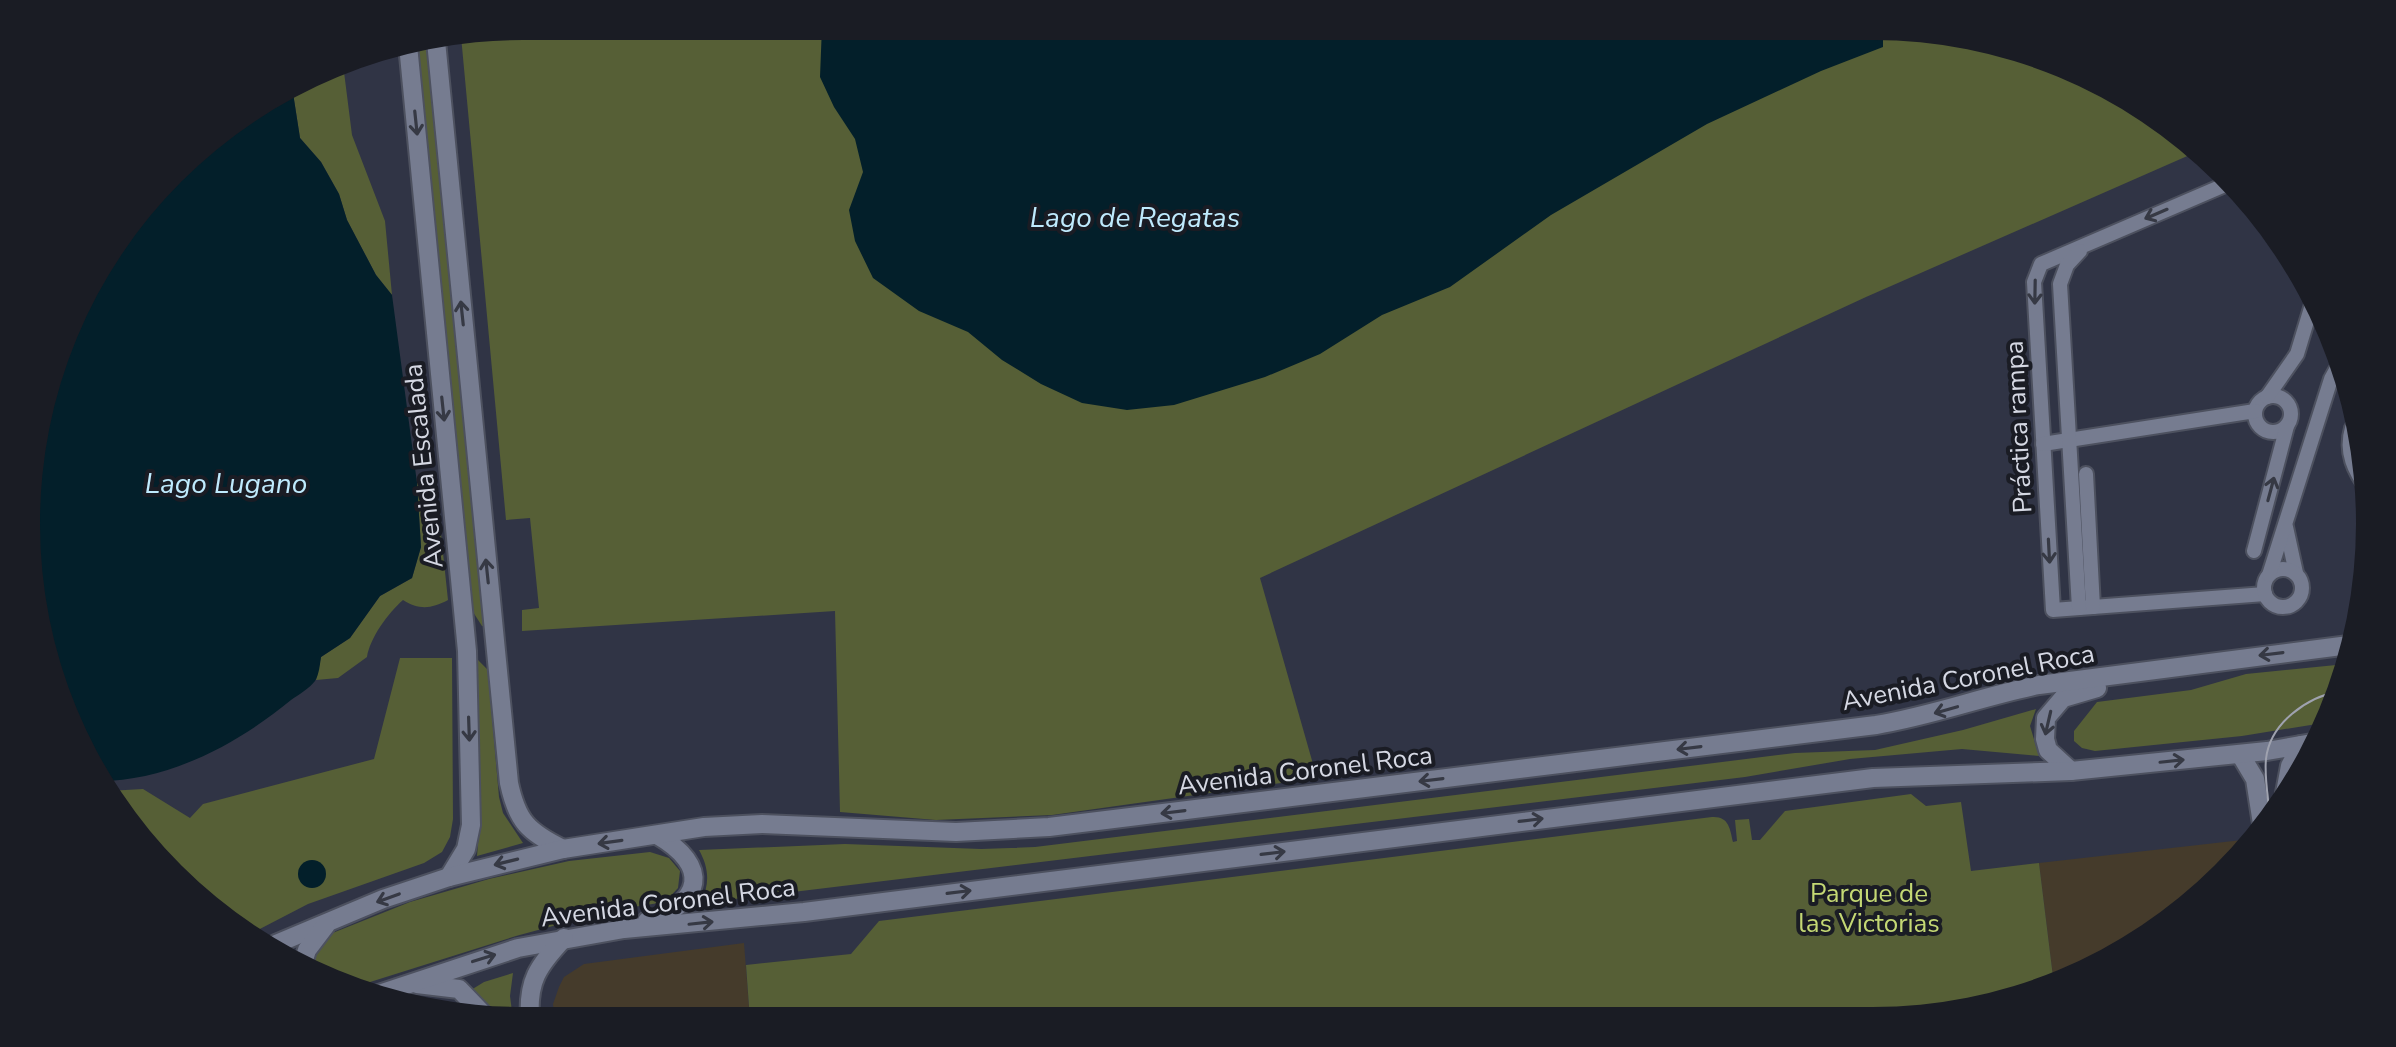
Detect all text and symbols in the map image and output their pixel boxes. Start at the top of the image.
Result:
one-way arrow [408,109,423,136]
water label: Lago de Regatas [1030,199,1240,237]
one-way arrow [2145,208,2169,223]
one-way arrow [2027,278,2043,305]
one-way arrow [454,300,469,327]
street label: Práctica rampa [1996,340,2040,514]
street label: Avenida Escalada [395,362,452,570]
one-way arrow [436,395,451,422]
water label: Lago Lugano [145,465,307,503]
one-way arrow [2264,476,2279,502]
one-way arrow [2042,537,2057,564]
one-way arrow [480,559,495,585]
street label: Avenida Coronel Roca [1839,636,2097,719]
one-way arrow [2258,647,2285,662]
one-way arrow [1933,703,1959,718]
one-way arrow [2040,710,2055,735]
one-way arrow [462,715,477,742]
street label: Avenida Coronel Roca [1176,737,1435,804]
one-way arrow [1676,741,1703,756]
one-way arrow [2158,753,2185,768]
one-way arrow [1418,773,1445,788]
one-way arrow [1161,805,1186,820]
one-way arrow [1517,813,1544,828]
one-way arrow [598,835,623,850]
one-way arrow [1259,846,1286,861]
one-way arrow [493,856,519,871]
street label: Avenida Coronel Roca [539,869,798,936]
park label: Parque de las Victorias [1798,876,1940,941]
one-way arrow [946,884,972,899]
one-way arrow [376,892,400,906]
one-way arrow [687,915,714,930]
one-way arrow [470,950,496,965]

